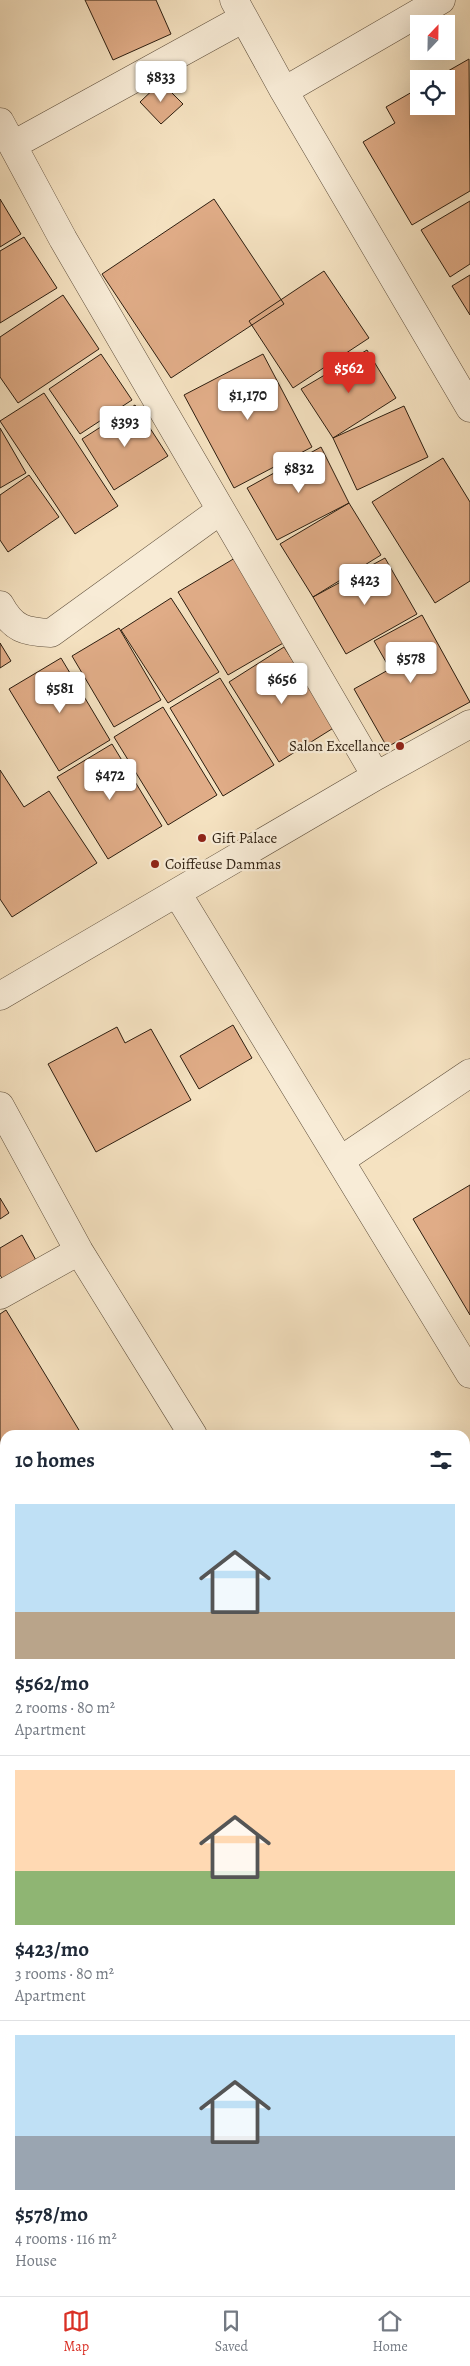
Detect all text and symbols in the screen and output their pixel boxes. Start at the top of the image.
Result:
north arrow [410,15,455,60]
map controls [410,15,455,115]
pin: $833 [131,61,191,103]
text: $833 [147,66,175,88]
button: locate [410,70,455,115]
pin: $562 [319,352,379,394]
text: $562 [334,357,364,379]
pin: $1,170 [207,378,289,421]
text: $1,170 [229,384,267,406]
pin: $393 [95,406,155,448]
text: $393 [111,411,139,433]
pin: $832 [269,452,329,494]
text: $832 [284,457,314,479]
pin: $423 [335,564,395,606]
text: $423 [350,569,380,591]
pin: $578 [381,642,441,684]
text: $578 [397,647,425,669]
pin: $656 [252,662,312,705]
text: $656 [267,668,297,690]
pin: $581 [30,672,90,714]
text: $581 [46,677,74,699]
place label: Salon Excellance [289,736,390,756]
marker: Salon Excellance [394,740,406,752]
pin: $472 [80,758,140,801]
text: $472 [95,764,125,786]
place label: Gift Palace [212,828,277,848]
marker: Gift Palace [196,832,208,844]
place label: Coiffeuse Dammas [165,854,281,874]
marker: Coiffeuse Dammas [149,858,161,870]
text: 10 homes [15,1446,95,1474]
icon: filters [427,1446,455,1474]
icon: home [190,1537,280,1627]
text: $562/mo [15,1669,89,1697]
text: 2 rooms · 80 m² [15,1697,115,1719]
text: Apartment [15,1719,86,1741]
icon: home [190,1802,280,1892]
text: $423/mo [15,1935,89,1963]
text: 3 rooms · 80 m² [15,1963,114,1985]
text: Apartment [15,1985,86,2007]
icon: home [190,2067,280,2157]
text: $578/mo [15,2200,88,2228]
text: 4 rooms · 116 m² [15,2228,117,2250]
text: House [15,2250,57,2272]
tab: Map [62,2307,90,2356]
tab: Saved [215,2307,248,2356]
tab: Home [373,2307,408,2356]

